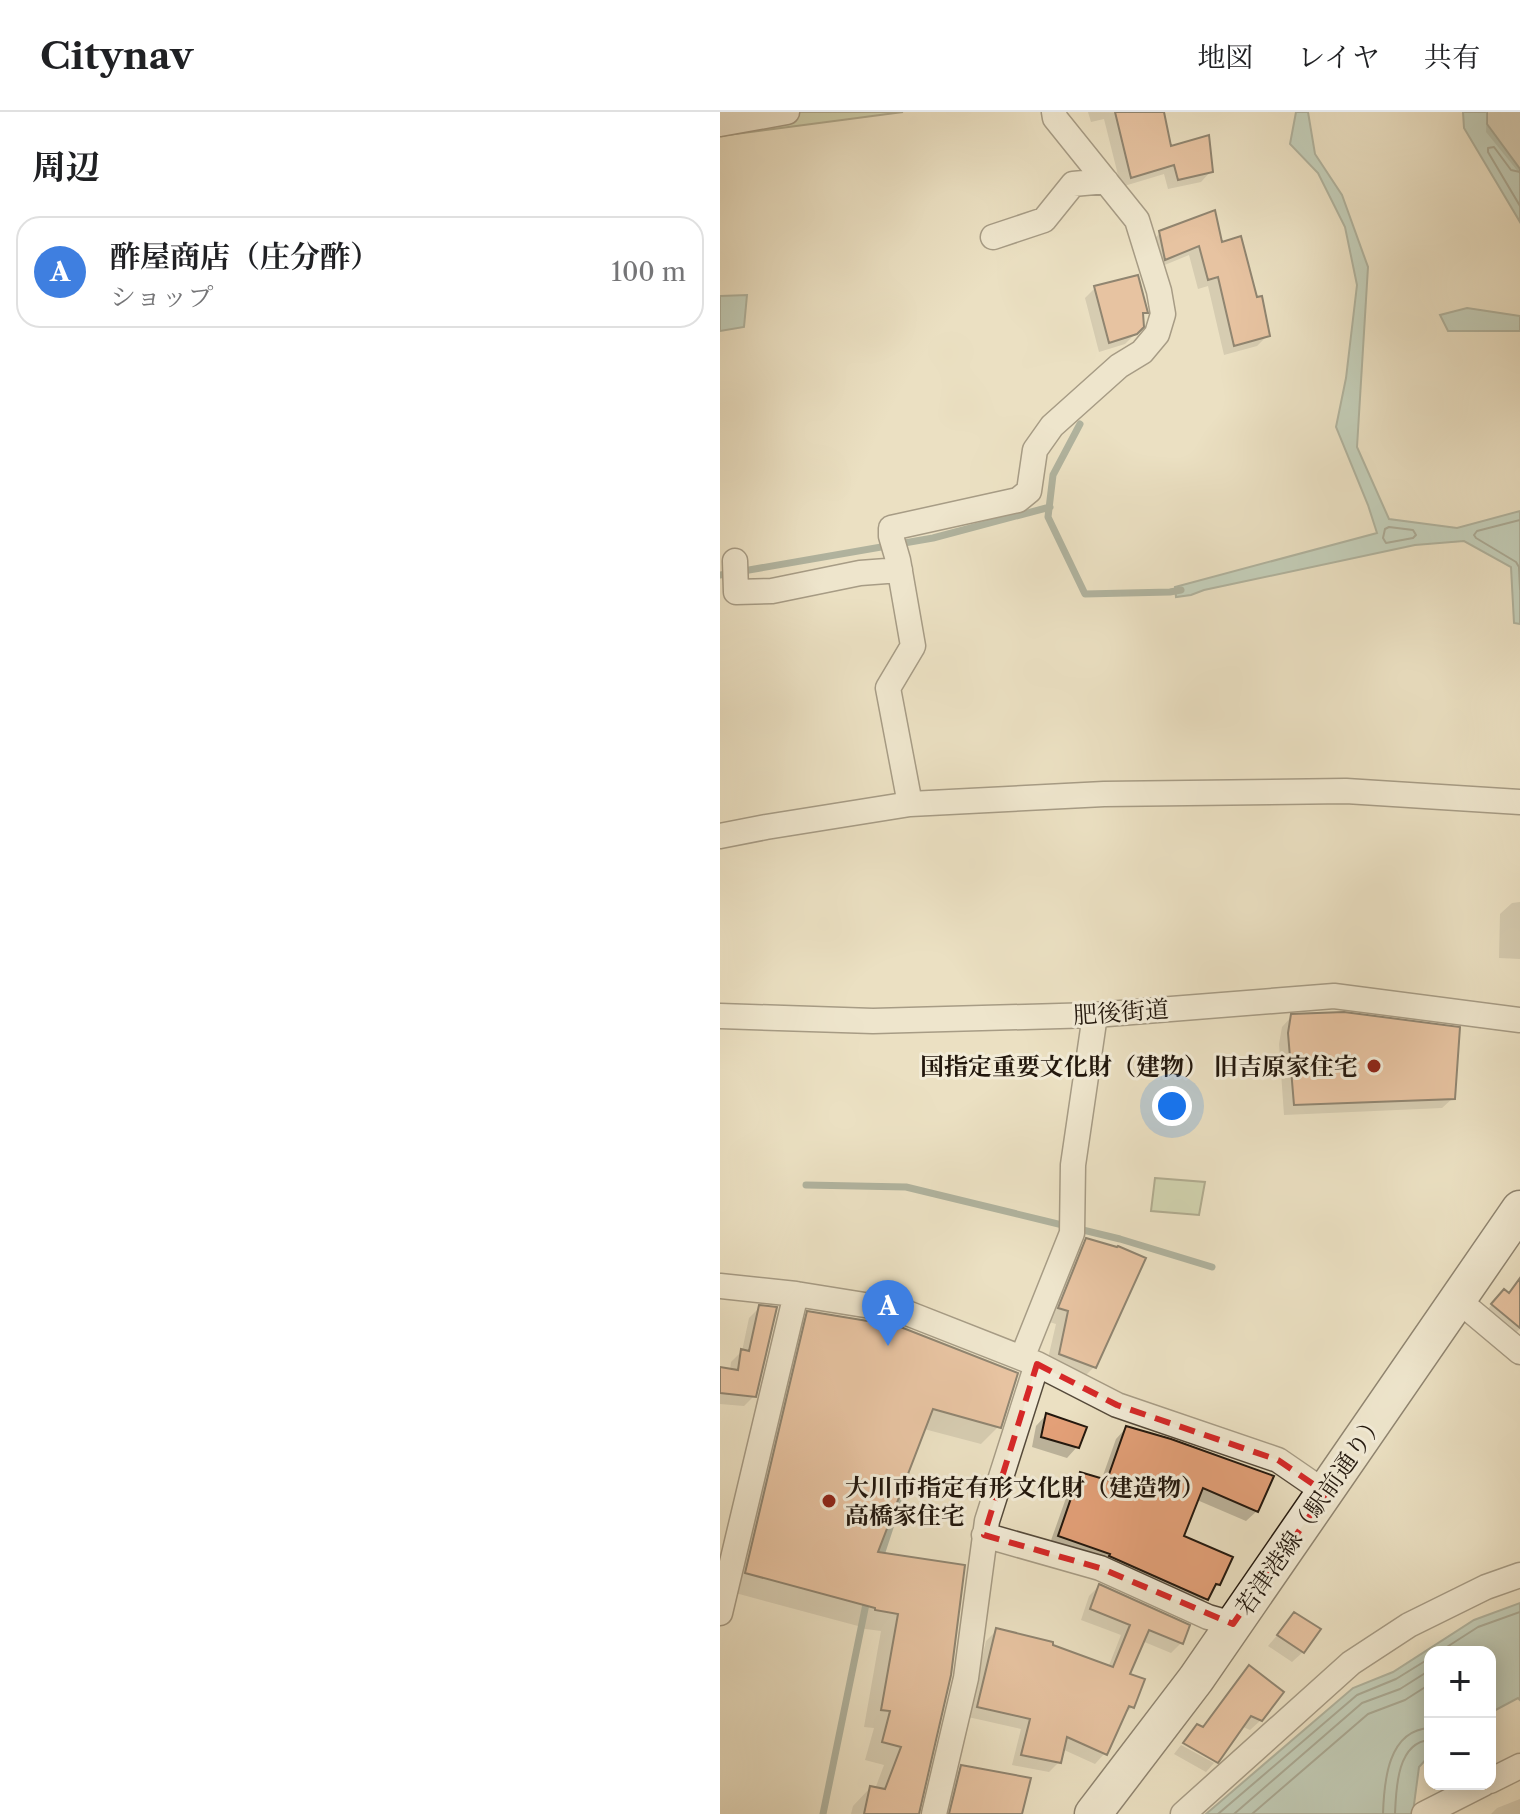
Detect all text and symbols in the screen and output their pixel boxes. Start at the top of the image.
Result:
text: Citynav [40,32,193,79]
text: 地図 [1197,40,1253,74]
text: レイヤ [1297,40,1380,74]
text: 共有 [1424,40,1480,74]
text: 周辺 [32,146,100,188]
text: 酢屋商店（庄分酢） [110,238,380,275]
text: A [50,256,70,288]
text: 100 m [611,256,686,288]
text: ショップ [110,281,213,313]
street label: 肥後街道 [1072,994,1170,1030]
place label: 国指定重要文化財（建物） 旧吉原家住宅 [920,1052,1358,1081]
marker: 国指定重要文化財（建物） 旧吉原家住宅 [1365,1057,1383,1075]
your location [1152,1086,1192,1126]
pin: A [862,1280,914,1346]
street label: 若津港線（駅前通り） [1229,1407,1391,1621]
place label: 大川市指定有形文化財（建造物） 高橋家住宅 [845,1473,1205,1530]
marker: 大川市指定有形文化財（建造物） 高橋家住宅 [820,1492,838,1510]
map controls [1424,1646,1496,1790]
button: + [1424,1646,1496,1718]
button: − [1424,1718,1496,1790]

